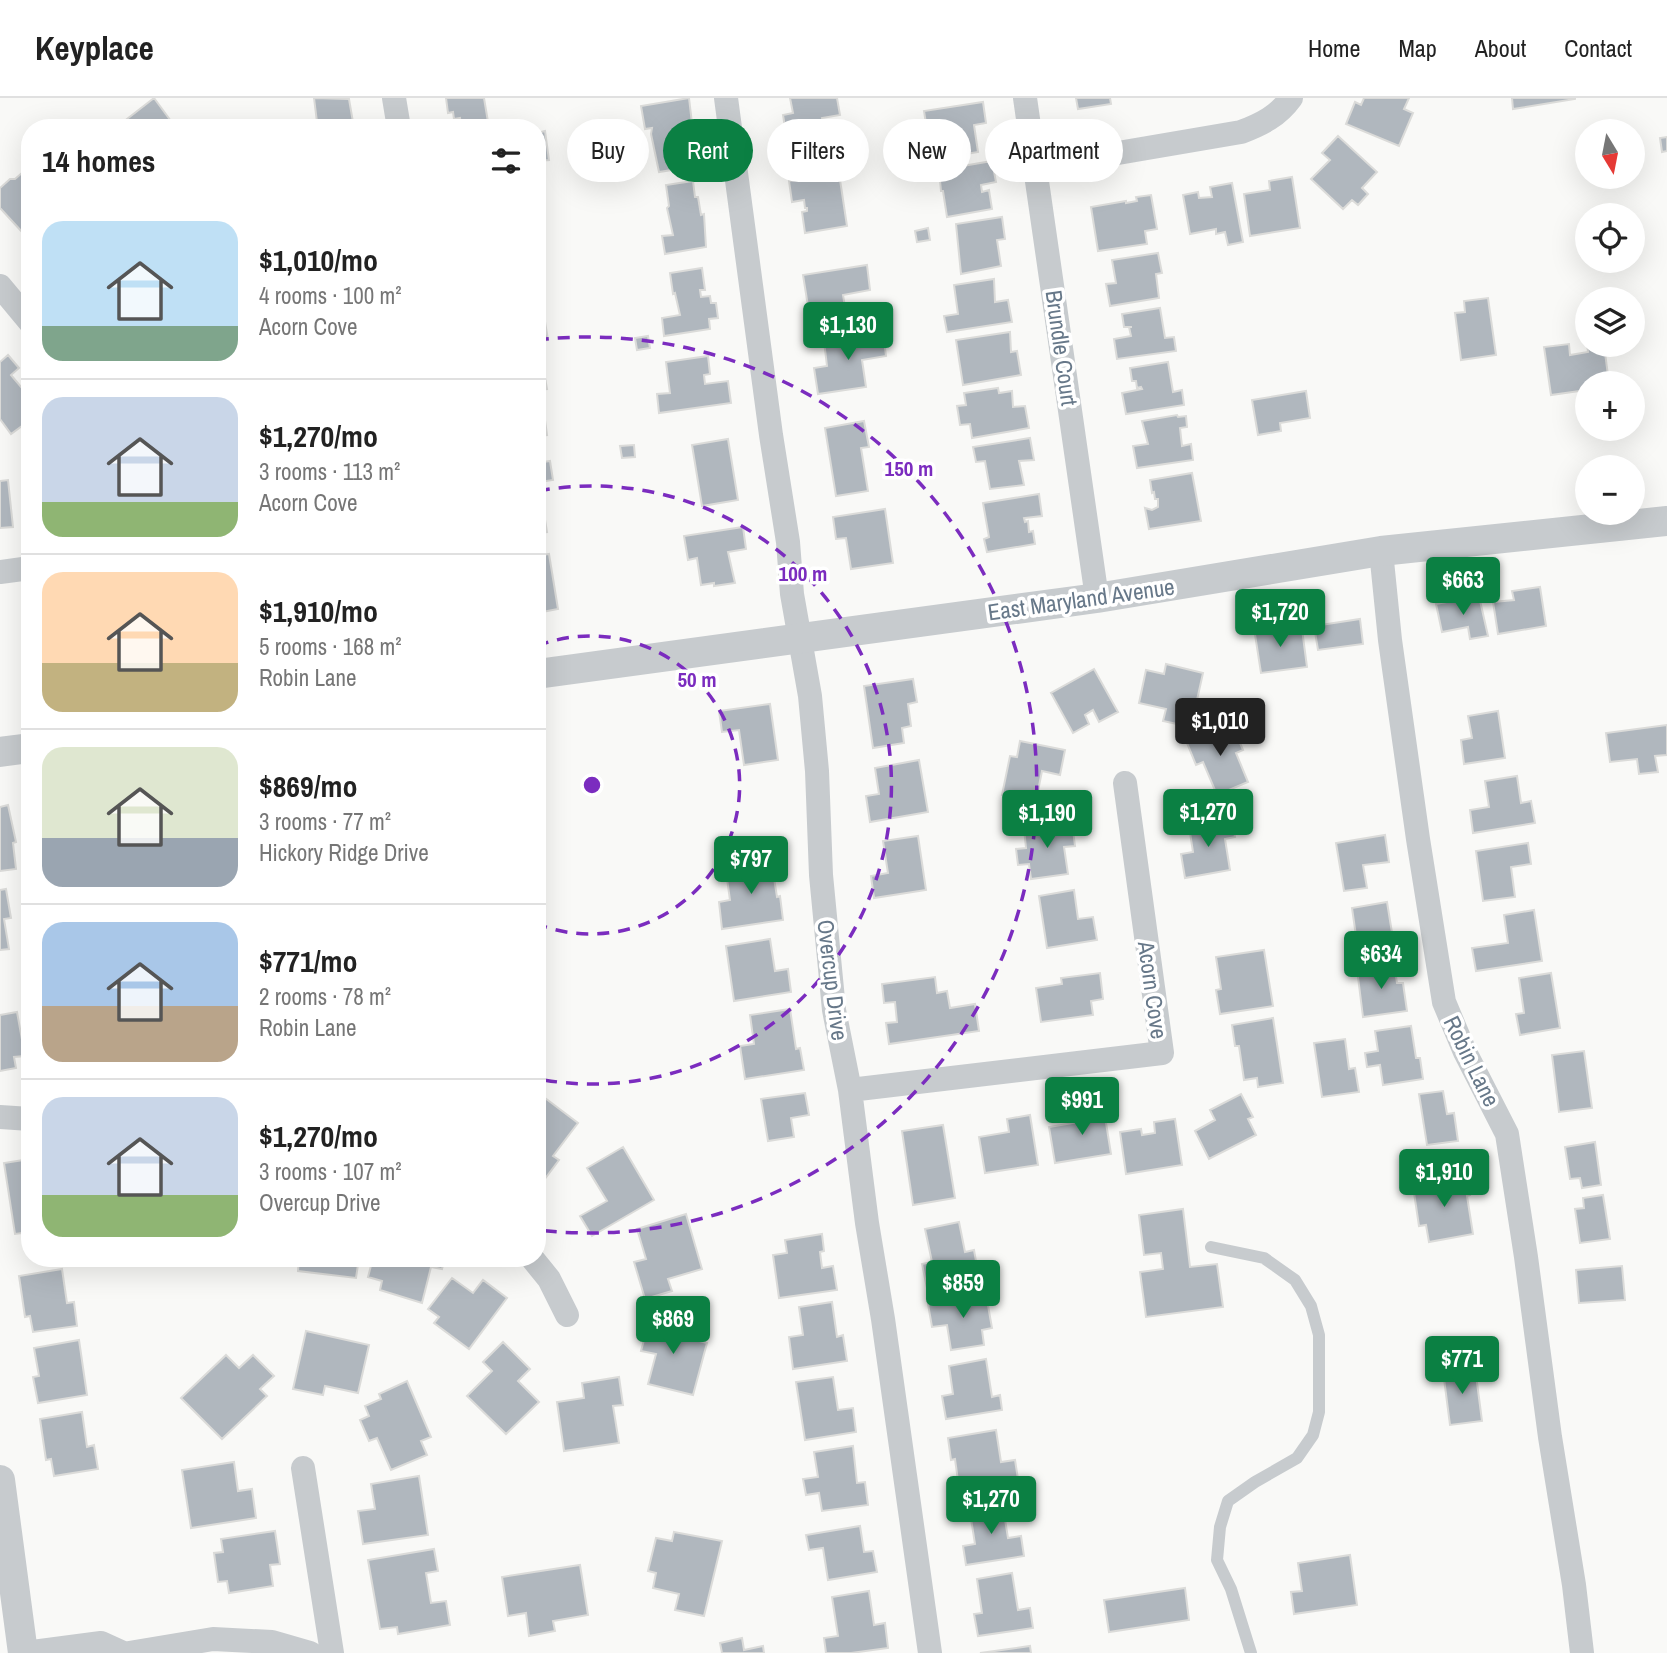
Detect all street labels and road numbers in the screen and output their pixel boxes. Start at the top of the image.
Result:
street label: Brundle Court [1039,288,1085,408]
street label: East Maryland Avenue [986,571,1176,627]
street label: Overcup Drive [810,918,856,1042]
street label: Acorn Cove [1131,938,1175,1041]
street label: Robin Lane [1437,1010,1507,1112]

